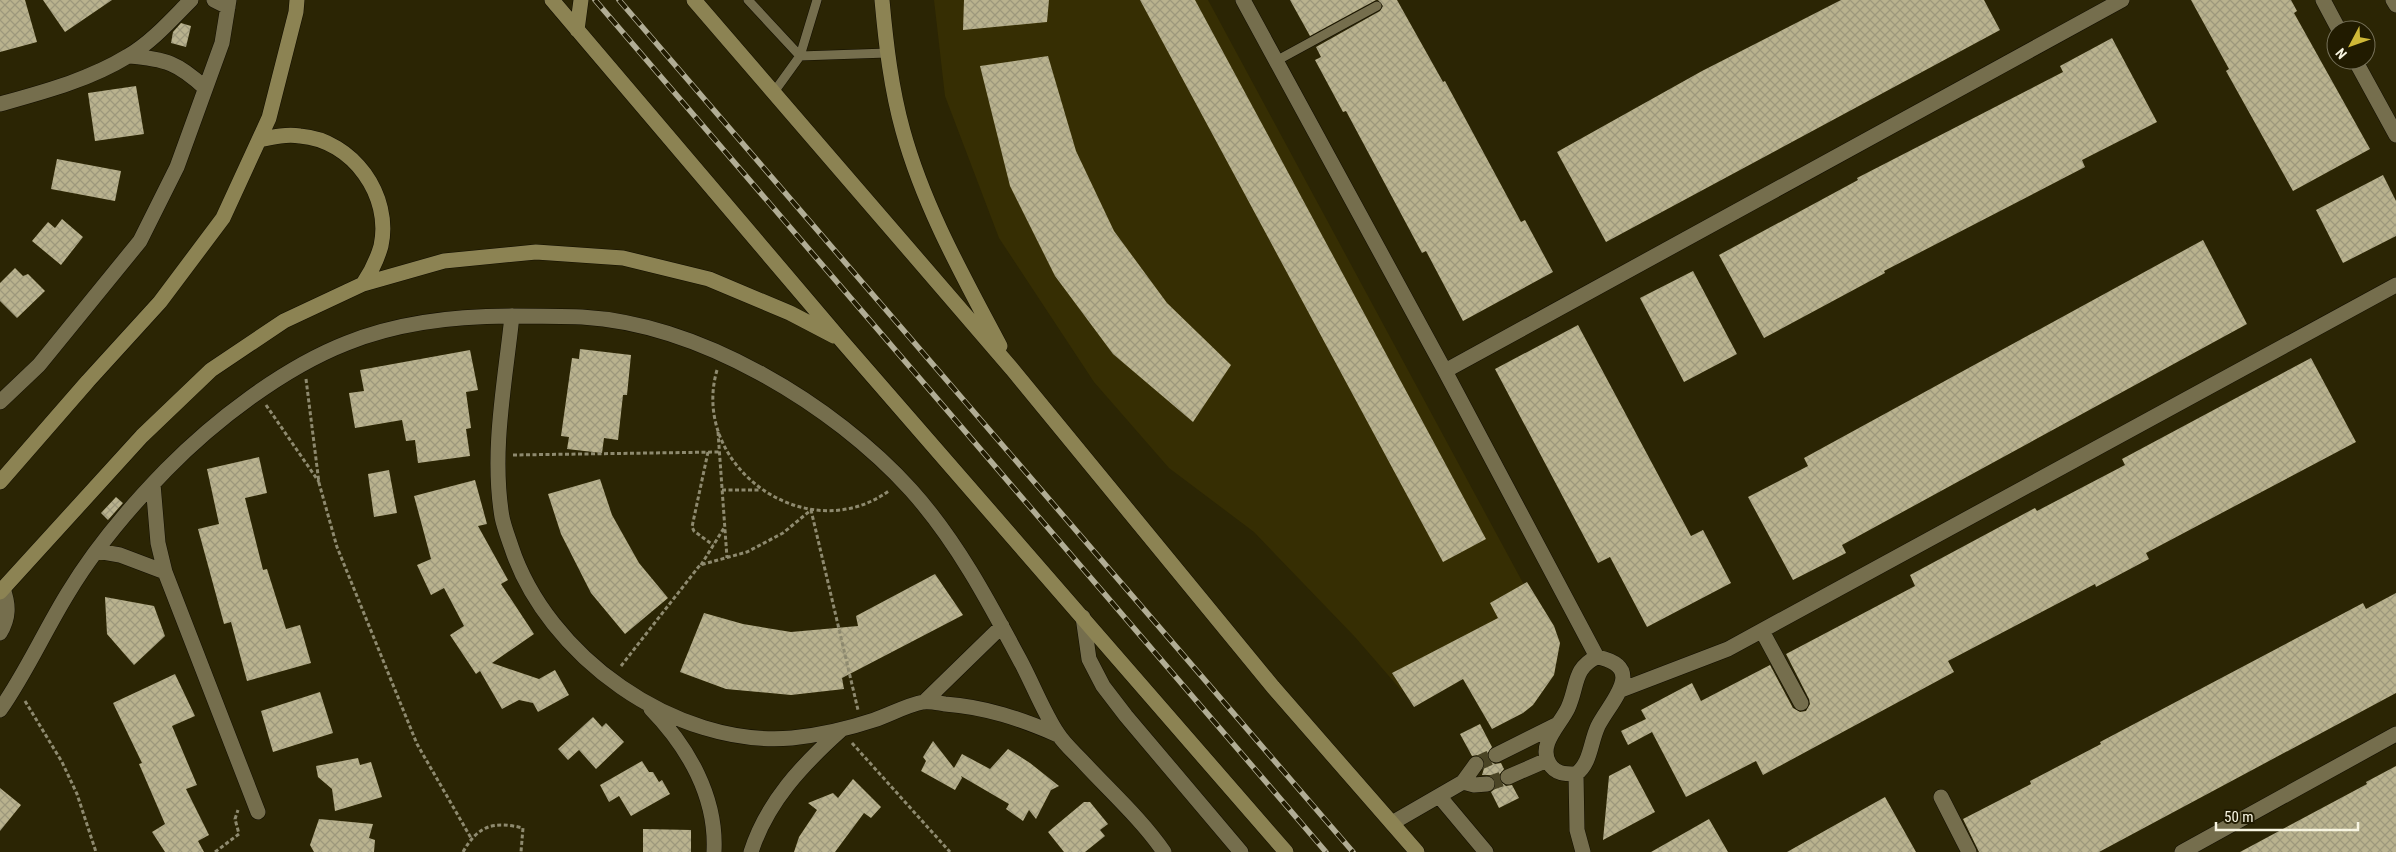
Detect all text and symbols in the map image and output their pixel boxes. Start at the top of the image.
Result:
north arrow [2326,20,2376,70]
text: N [2332,45,2350,62]
scale bar [2216,800,2358,832]
text: 50 m [2224,808,2254,826]

